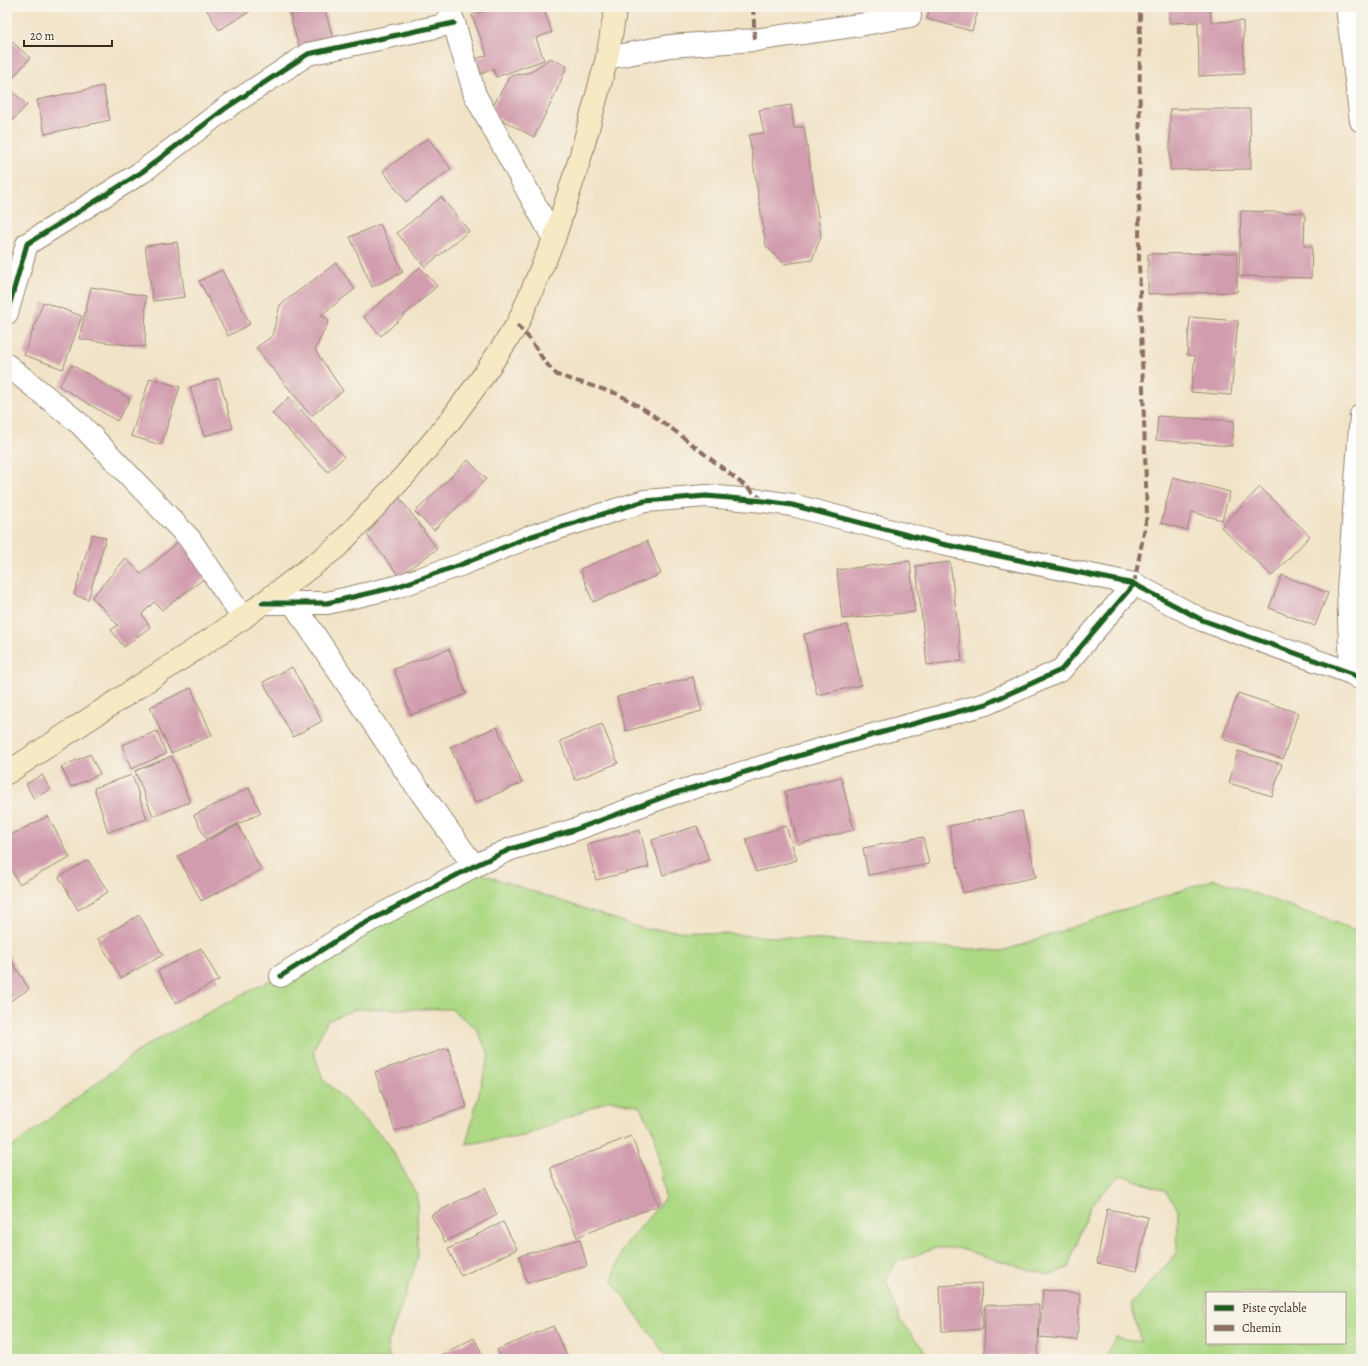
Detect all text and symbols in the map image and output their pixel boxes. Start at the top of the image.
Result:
scale bar [24,22,112,48]
text: 20 m [30,28,54,44]
legend [1206,1292,1346,1344]
text: Piste cyclable [1242,1300,1307,1316]
text: Chemin [1242,1320,1282,1336]

